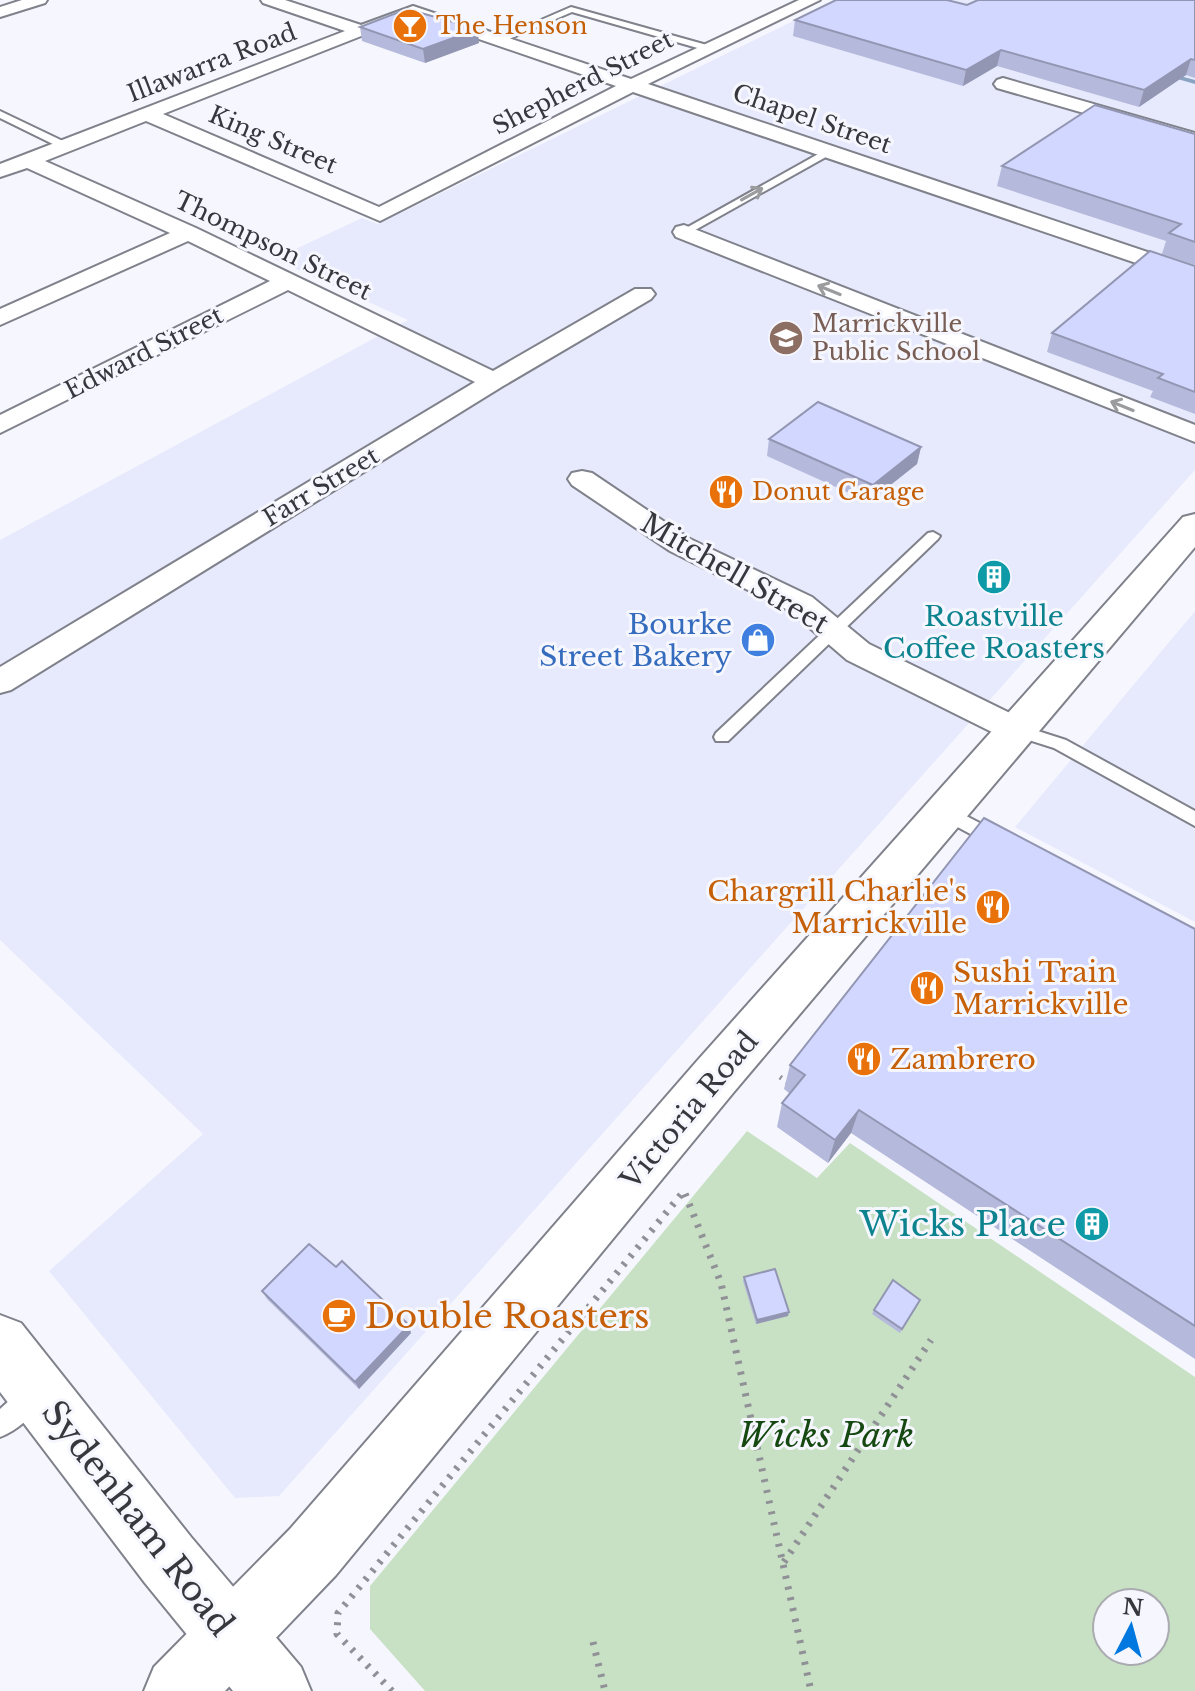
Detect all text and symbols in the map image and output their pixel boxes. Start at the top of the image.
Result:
bar icon: The Henson [391,7,429,45]
place label: The Henson [436,11,587,40]
street label: Illawarra Road [123,17,300,108]
street label: Shepherd Street [488,25,678,141]
street label: Chapel Street [729,78,895,159]
street label: King Street [205,100,342,180]
street label: Thompson Street [170,185,377,306]
one-way arrow [740,186,763,202]
one-way arrow [817,281,842,296]
street label: Edward Street [60,300,228,405]
place label: Marrickville Public School [812,309,980,366]
school or university icon: Marrickville Public School [767,319,805,357]
one-way arrow [1110,398,1135,412]
street label: Farr Street [258,441,384,532]
restaurant icon: Donut Garage [707,473,745,511]
place label: Donut Garage [752,477,924,506]
street label: Mitchell Street [634,505,835,642]
building icon: Roastville Coffee Roasters [975,558,1013,596]
place label: Roastville Coffee Roasters [883,599,1105,666]
place label: Bourke Street Bakery [539,607,732,674]
shop icon: Bourke Street Bakery [739,621,777,659]
place label: Chargrill Charlie's Marrickville [707,874,967,941]
restaurant icon: Chargrill Charlie's Marrickville [974,888,1012,926]
place label: Sushi Train Marrickville [953,955,1128,1022]
restaurant icon: Sushi Train Marrickville [908,969,946,1007]
street label: Victoria Road [612,1024,766,1197]
restaurant icon: Zambrero [845,1040,883,1078]
place label: Zambrero [890,1042,1036,1077]
place label: Wicks Place [858,1203,1066,1245]
building icon: Wicks Place [1073,1205,1111,1243]
place label: Double Roasters [365,1295,650,1337]
cafe icon: Double Roasters [320,1297,358,1335]
street label: Sydenham Road [33,1392,243,1644]
park label: Wicks Park [738,1414,914,1456]
north arrow [1091,1587,1171,1667]
text: N [1121,1593,1145,1622]

